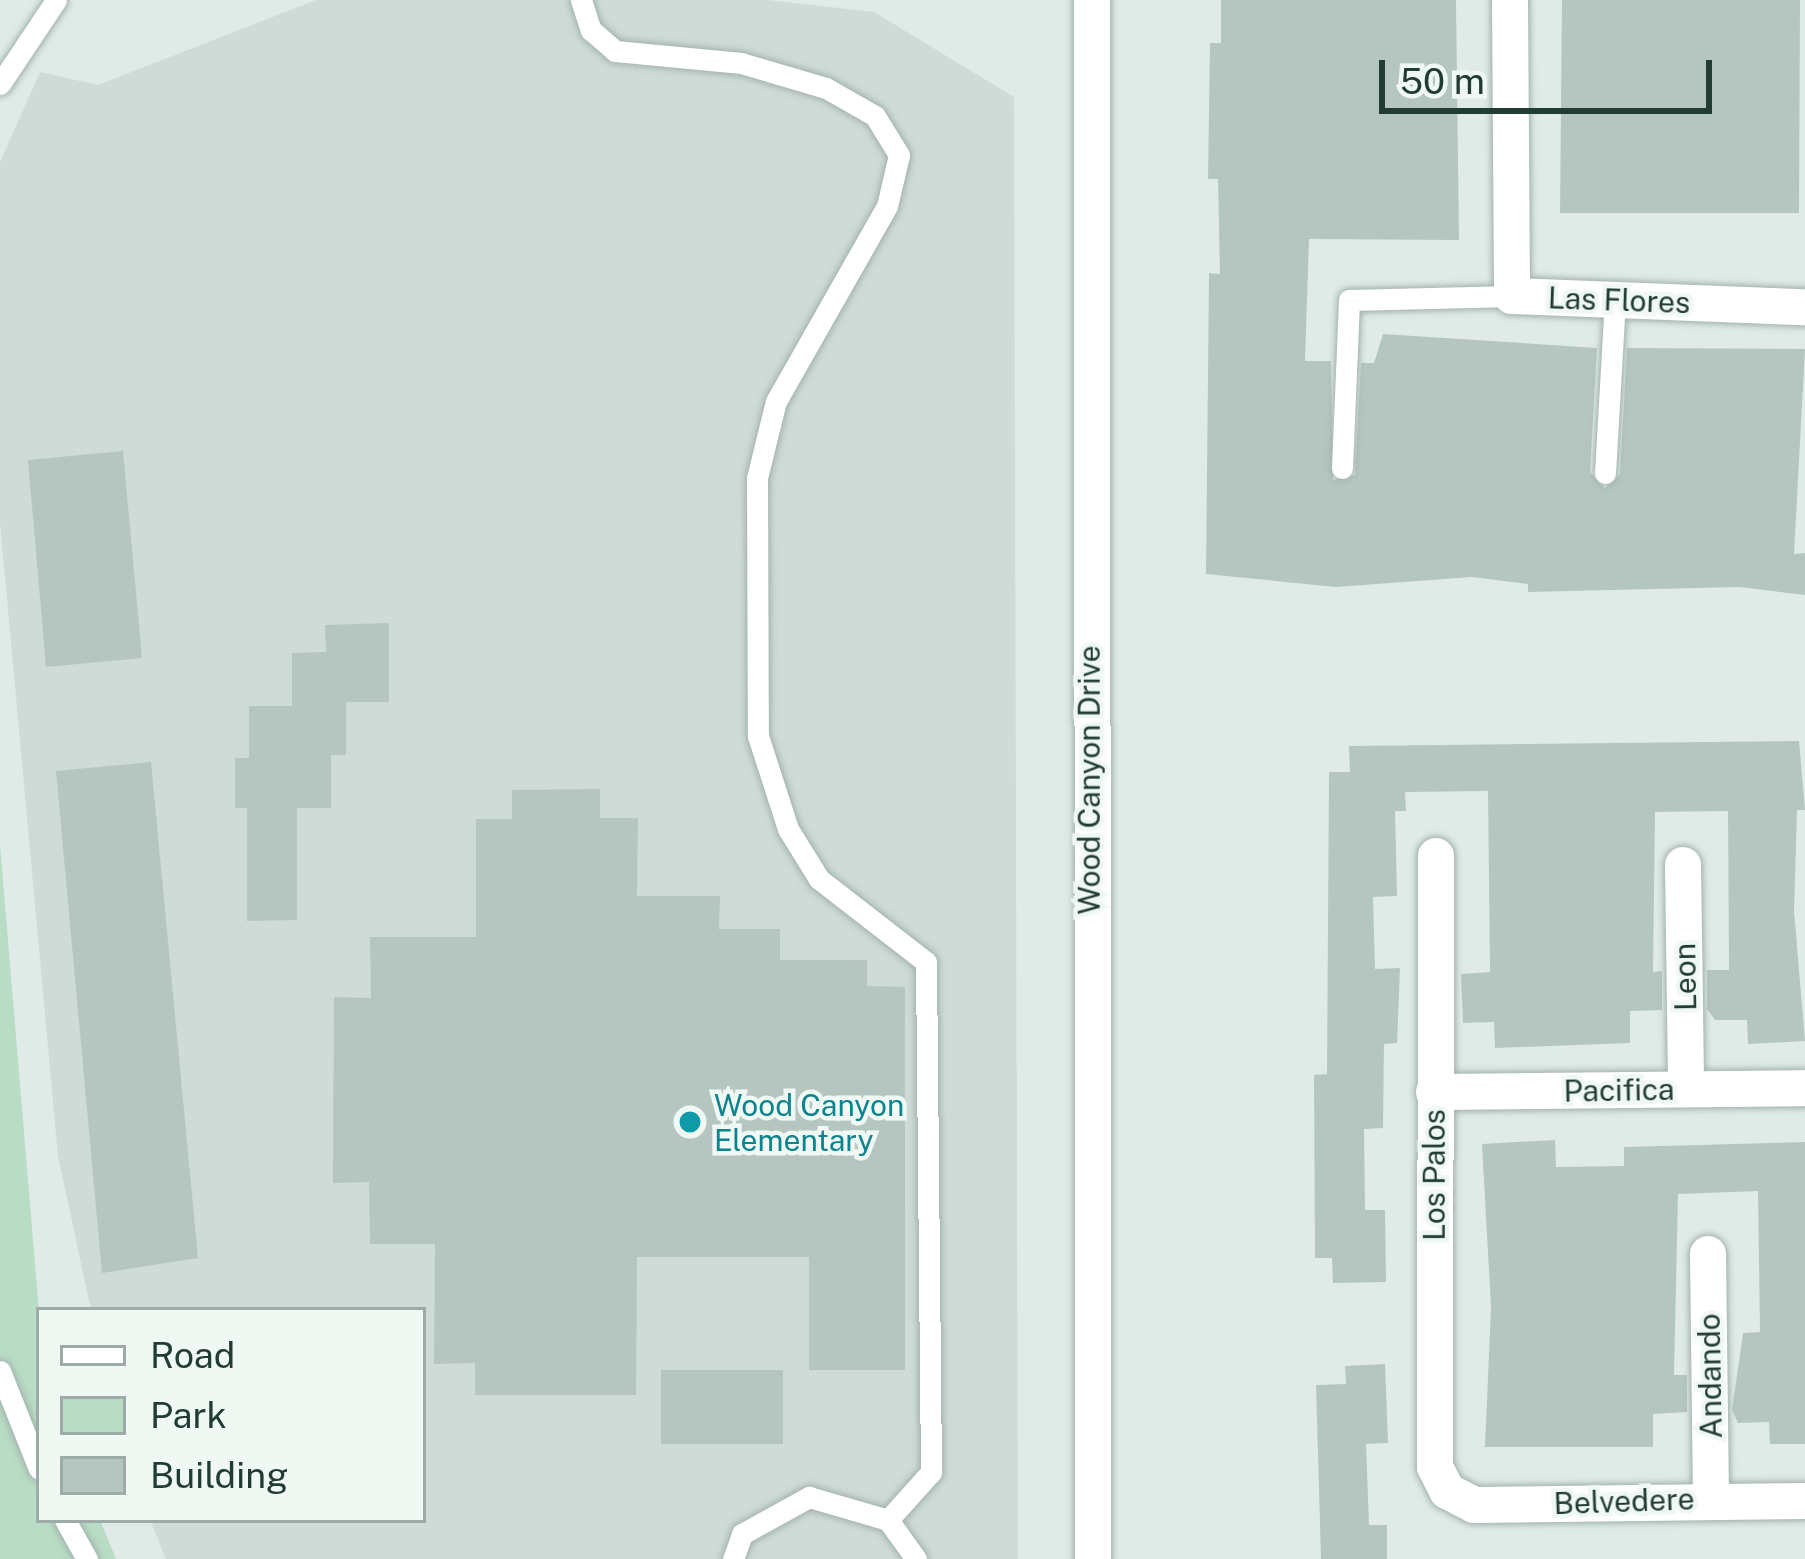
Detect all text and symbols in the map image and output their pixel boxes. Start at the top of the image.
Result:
scale bar [1385,36,1718,110]
text: 50 m [1400,60,1485,102]
street label: Las Flores [1547,280,1691,320]
street label: Wood Canyon Drive [1071,645,1107,915]
street label: Leon [1666,943,1704,1011]
street label: Pacifica [1563,1071,1675,1109]
place label: Wood Canyon Elementary [714,1087,904,1158]
marker: Wood Canyon Elementary [677,1109,703,1135]
street label: Los Palos [1416,1109,1452,1241]
legend [36,1307,426,1523]
street label: Andando [1691,1313,1729,1439]
text: Road [150,1334,235,1376]
text: Park [150,1394,227,1436]
text: Building [150,1454,288,1496]
street label: Belvedere [1553,1481,1695,1521]

